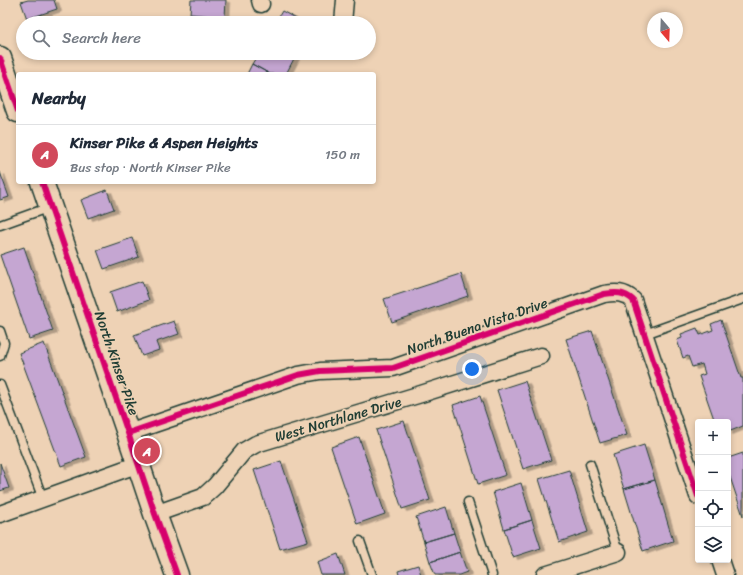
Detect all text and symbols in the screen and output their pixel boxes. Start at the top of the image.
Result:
north arrow [647,12,683,48]
search box [16,16,376,60]
text: Search here [62,25,141,51]
icon: search [30,27,52,49]
text: Nearby [32,83,86,113]
text: Kinser Pike & Aspen Heights [70,130,258,156]
text: A [41,143,49,166]
text: 150 m [325,143,360,166]
text: Bus stop · North Kinser Pike [70,156,231,179]
street label: North Buena Vista Drive [403,291,551,362]
street label: North Kinser Pike [87,307,146,419]
your location [462,359,482,379]
street label: West Northlane Drive [272,389,405,450]
map controls [695,419,731,563]
button: + [695,419,731,455]
pin: A [134,436,160,466]
button: − [695,455,731,491]
button: locate [695,491,731,527]
button: layers [695,527,731,563]

